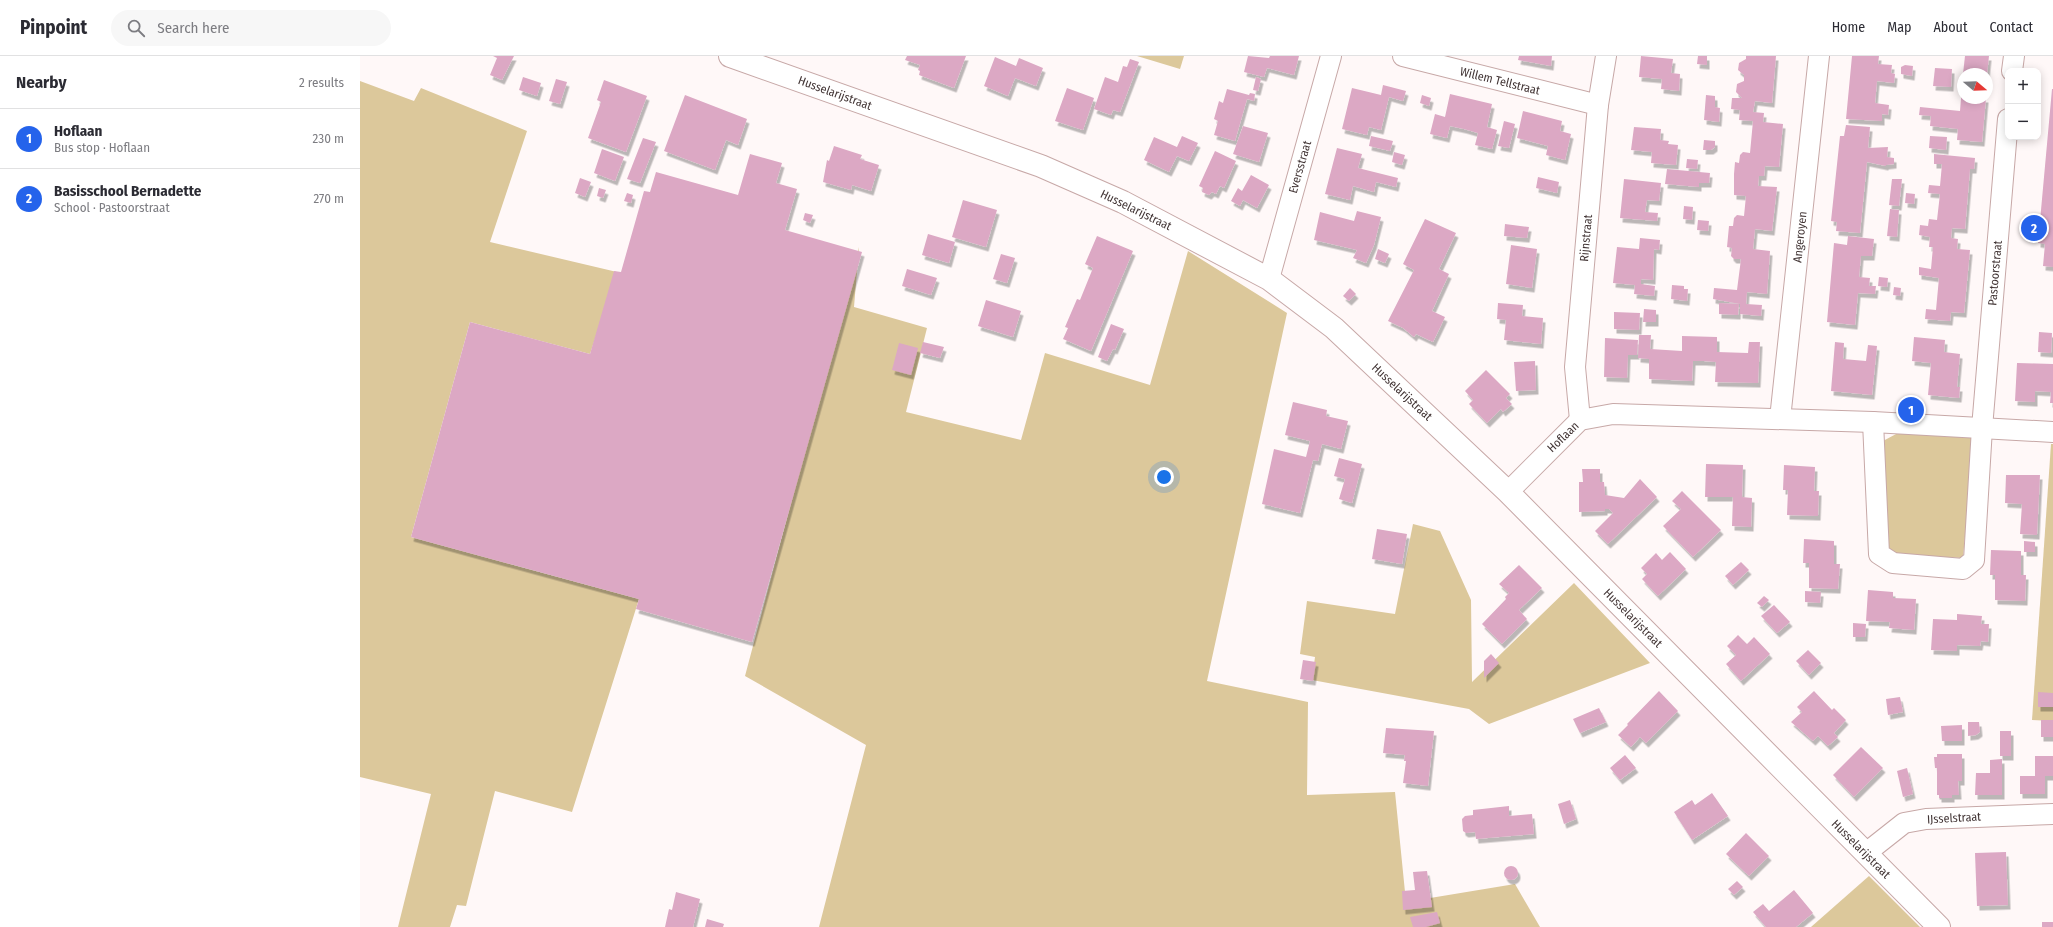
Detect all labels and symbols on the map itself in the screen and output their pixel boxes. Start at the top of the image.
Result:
street label: Willem Tellstraat [1459,64,1542,98]
north arrow [1957,68,1993,104]
street label: Husselarijstraat [796,73,874,113]
street label: Eversstraat [1286,139,1314,195]
street label: Husselarijstraat [1098,187,1174,233]
street label: Angeroyen [1790,211,1810,263]
pin: 2 [2021,213,2047,243]
street label: Rijnstraat [1577,214,1595,262]
street label: Pastoorstraat [1985,240,2005,306]
street label: Husselarijstraat [1369,361,1435,424]
pin: 1 [1898,395,1924,425]
street label: Hoflaan [1544,419,1582,455]
your location [1154,467,1174,487]
street label: Husselarijstraat [1601,586,1665,650]
street label: IJsselstraat [1927,810,1981,826]
street label: Husselarijstraat [1829,817,1893,881]

